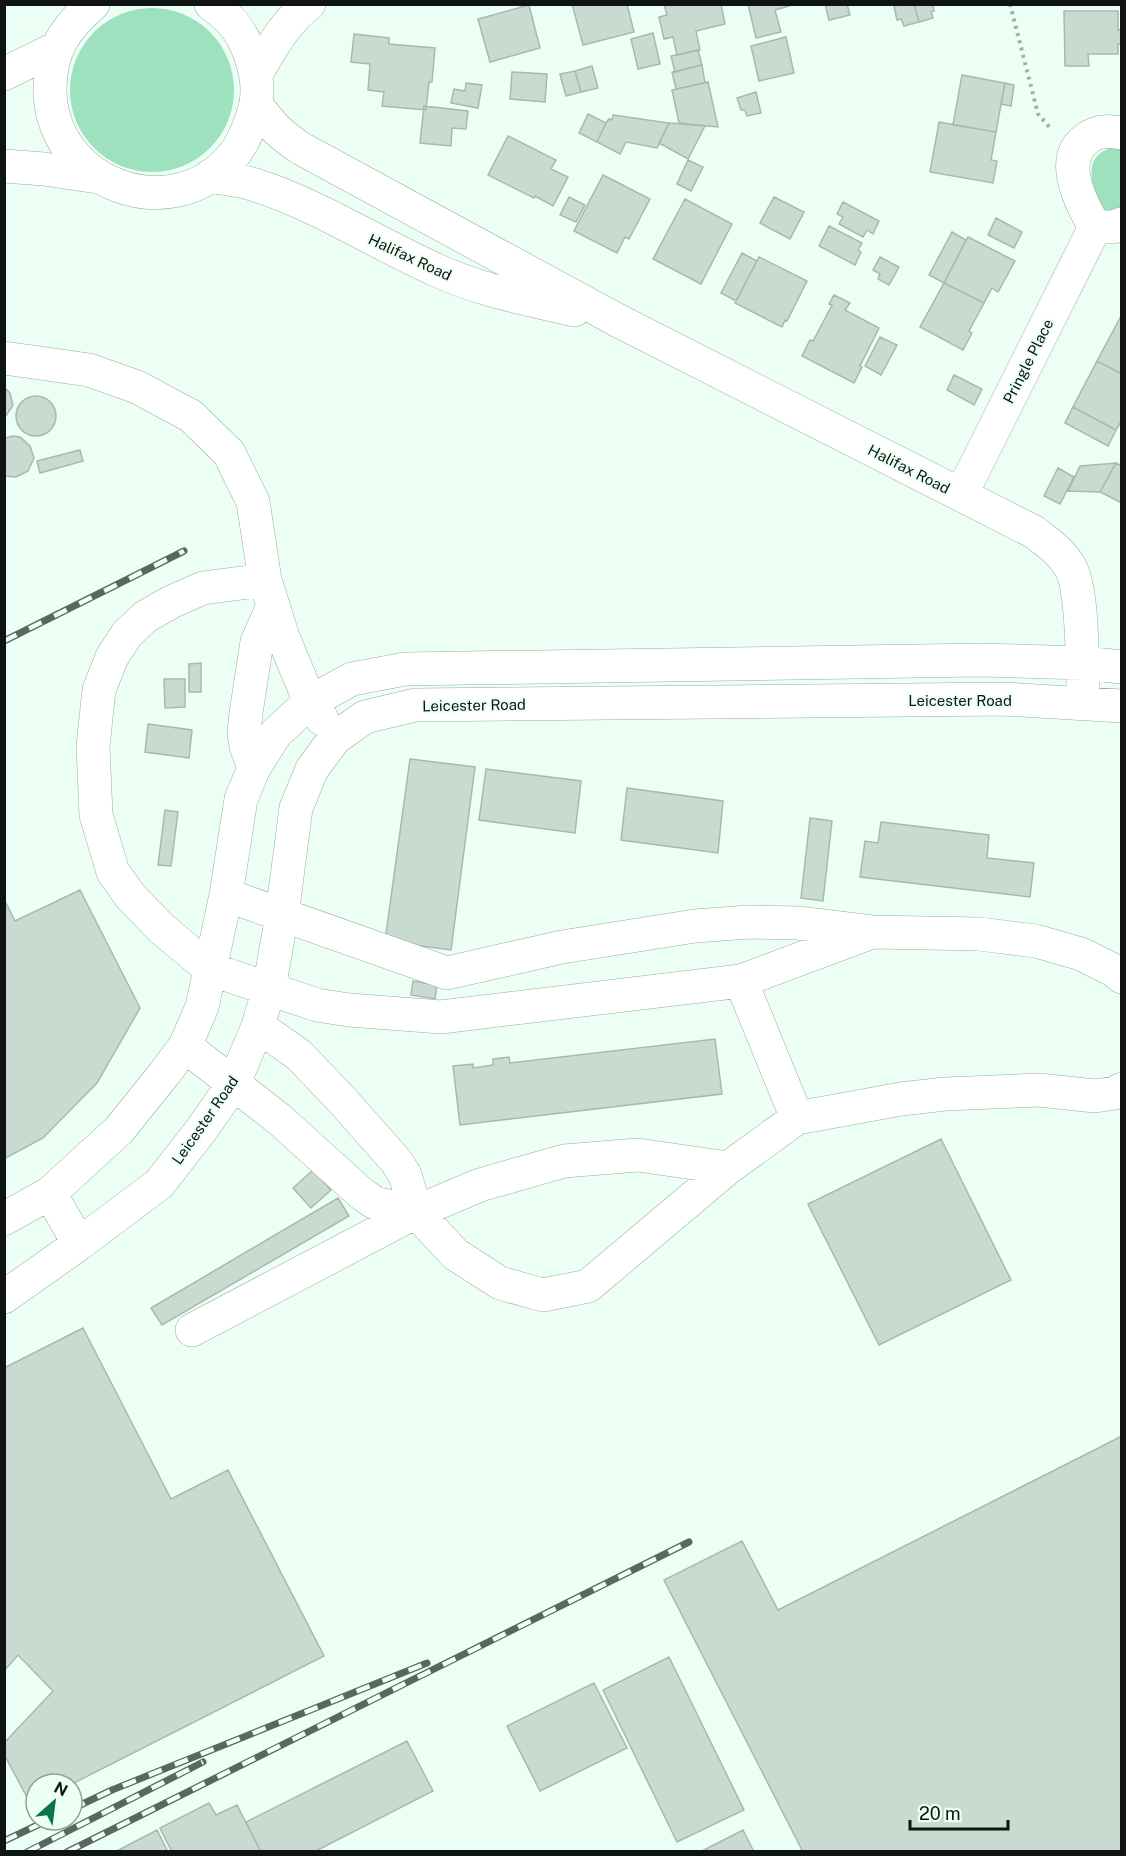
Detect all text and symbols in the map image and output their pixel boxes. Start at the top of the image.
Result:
street label: Halifax Road [366,230,454,284]
street label: Pringle Place [999,316,1057,406]
street label: Halifax Road [865,441,953,497]
street label: Leicester Road [908,692,1012,709]
street label: Leicester Road [422,696,526,714]
street label: Leicester Road [168,1073,242,1167]
north arrow [24,1772,84,1832]
text: N [51,1778,71,1801]
scale bar [910,1793,1008,1831]
text: 20 m [919,1803,961,1824]

